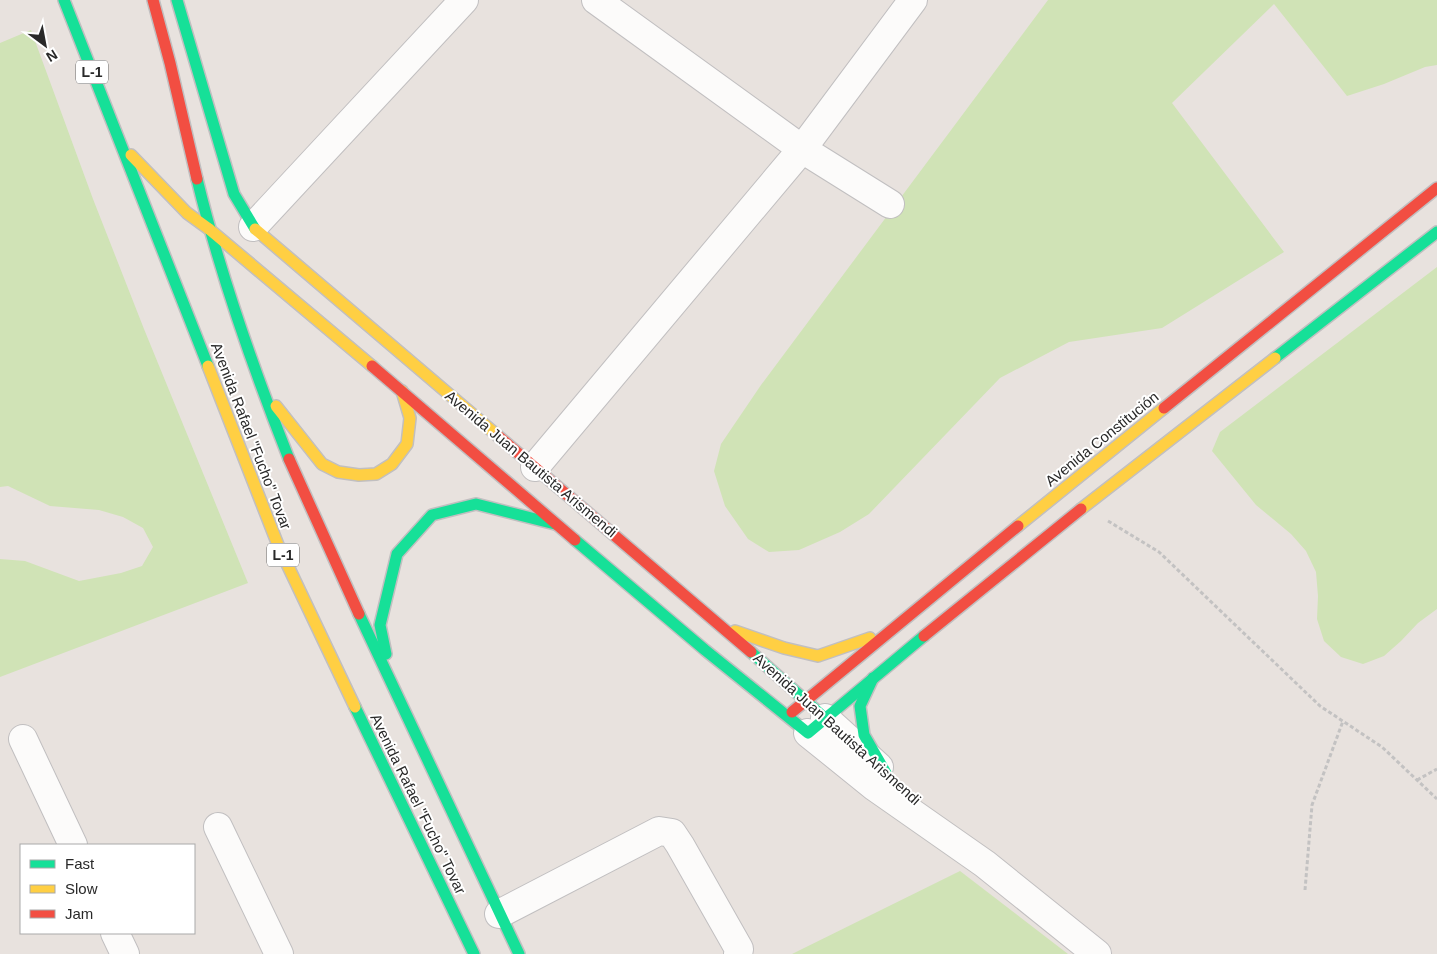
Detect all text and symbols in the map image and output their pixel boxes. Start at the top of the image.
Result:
north arrow [20,20,70,70]
text: N [43,47,60,65]
road number: L-1 [76,61,108,84]
street label: Avenida Rafael "Fucho" Tovar [208,340,295,532]
street label: Avenida Juan Bautista Arismendi [442,387,621,541]
street label: Avenida Constitución [1042,388,1162,489]
road number: L-1 [267,544,299,566]
street label: Avenida Juan Bautista Arismendi [750,649,924,808]
street label: Avenida Rafael "Fucho" Tovar [367,711,470,897]
legend [20,844,195,934]
text: Fast [65,855,95,872]
text: Slow [65,880,98,897]
text: Jam [65,905,93,922]

